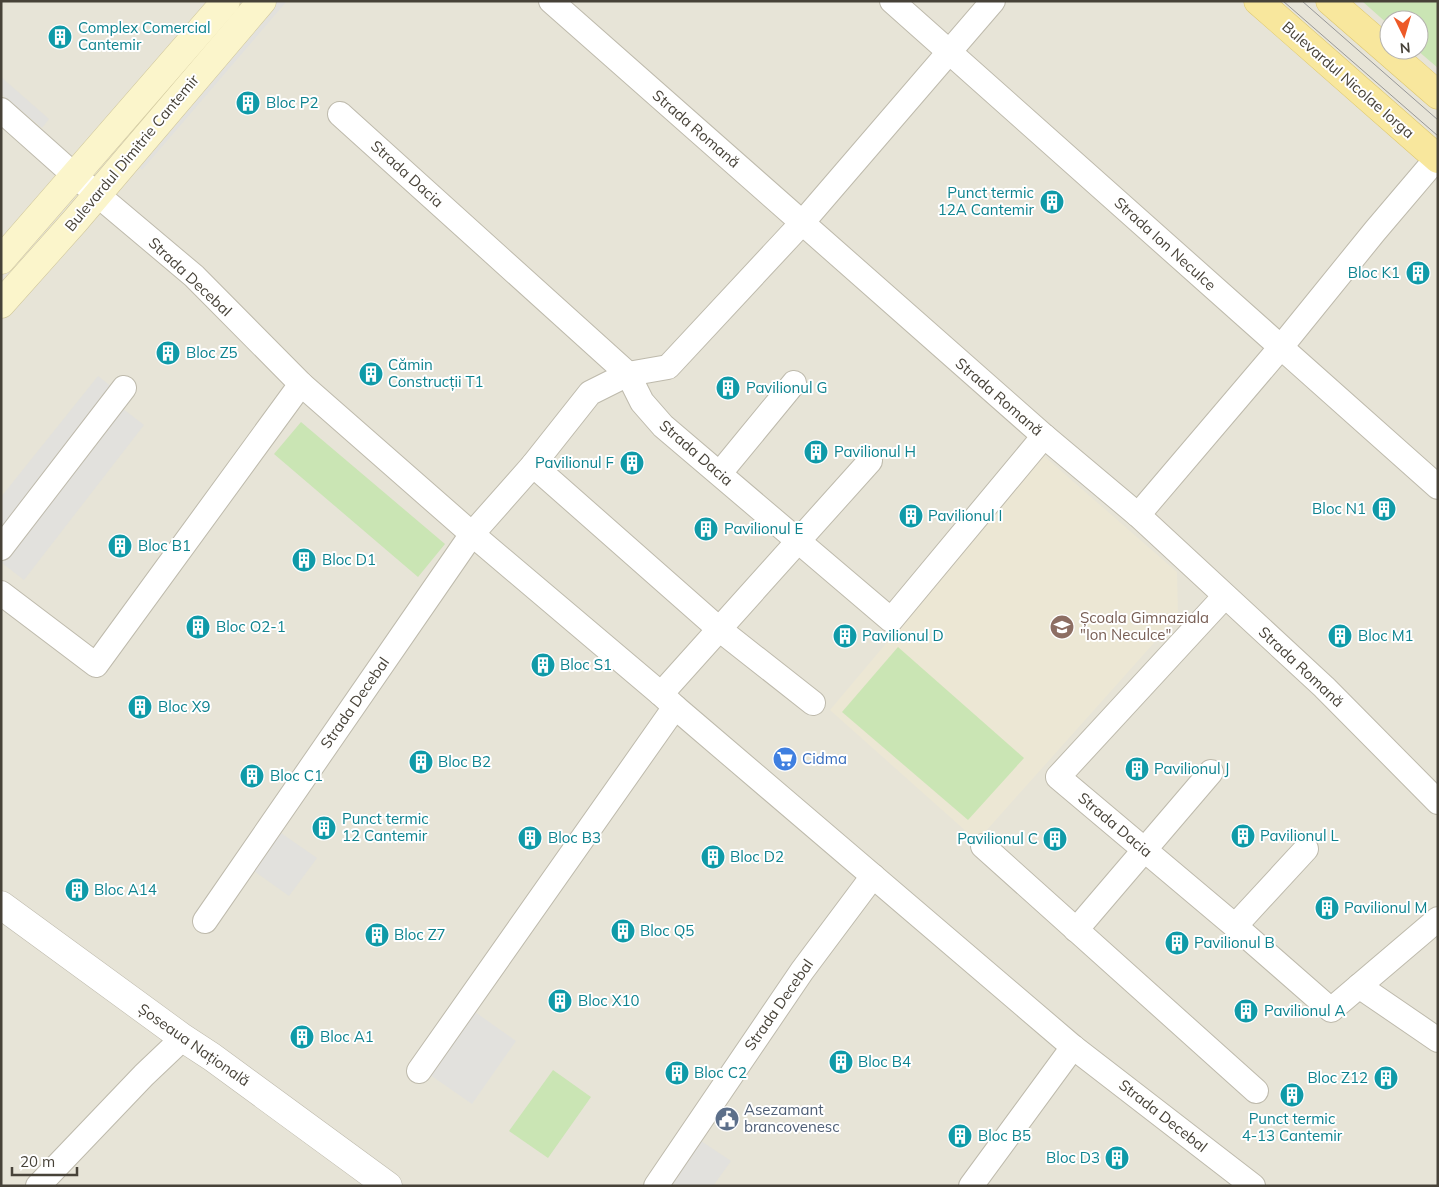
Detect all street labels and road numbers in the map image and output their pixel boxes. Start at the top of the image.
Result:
street label: Bulevardul Nicolae Iorga [1278,18,1418,142]
street label: Bulevardul Dimitrie Cantemir [60,70,203,235]
street label: Strada Romană [649,86,744,172]
street label: Strada Dacia [367,136,448,211]
street label: Strada Ion Neculce [1110,193,1220,294]
street label: Strada Decebal [145,233,236,320]
street label: Strada Romană [952,354,1047,440]
street label: Strada Dacia [656,416,737,490]
street label: Strada Romană [1255,622,1348,711]
street label: Strada Decebal [316,653,393,752]
street label: Strada Dacia [1074,788,1156,861]
street label: Strada Decebal [740,955,817,1054]
street label: Șoseaua Națională [135,999,254,1090]
street label: Strada Decebal [1115,1075,1211,1156]

